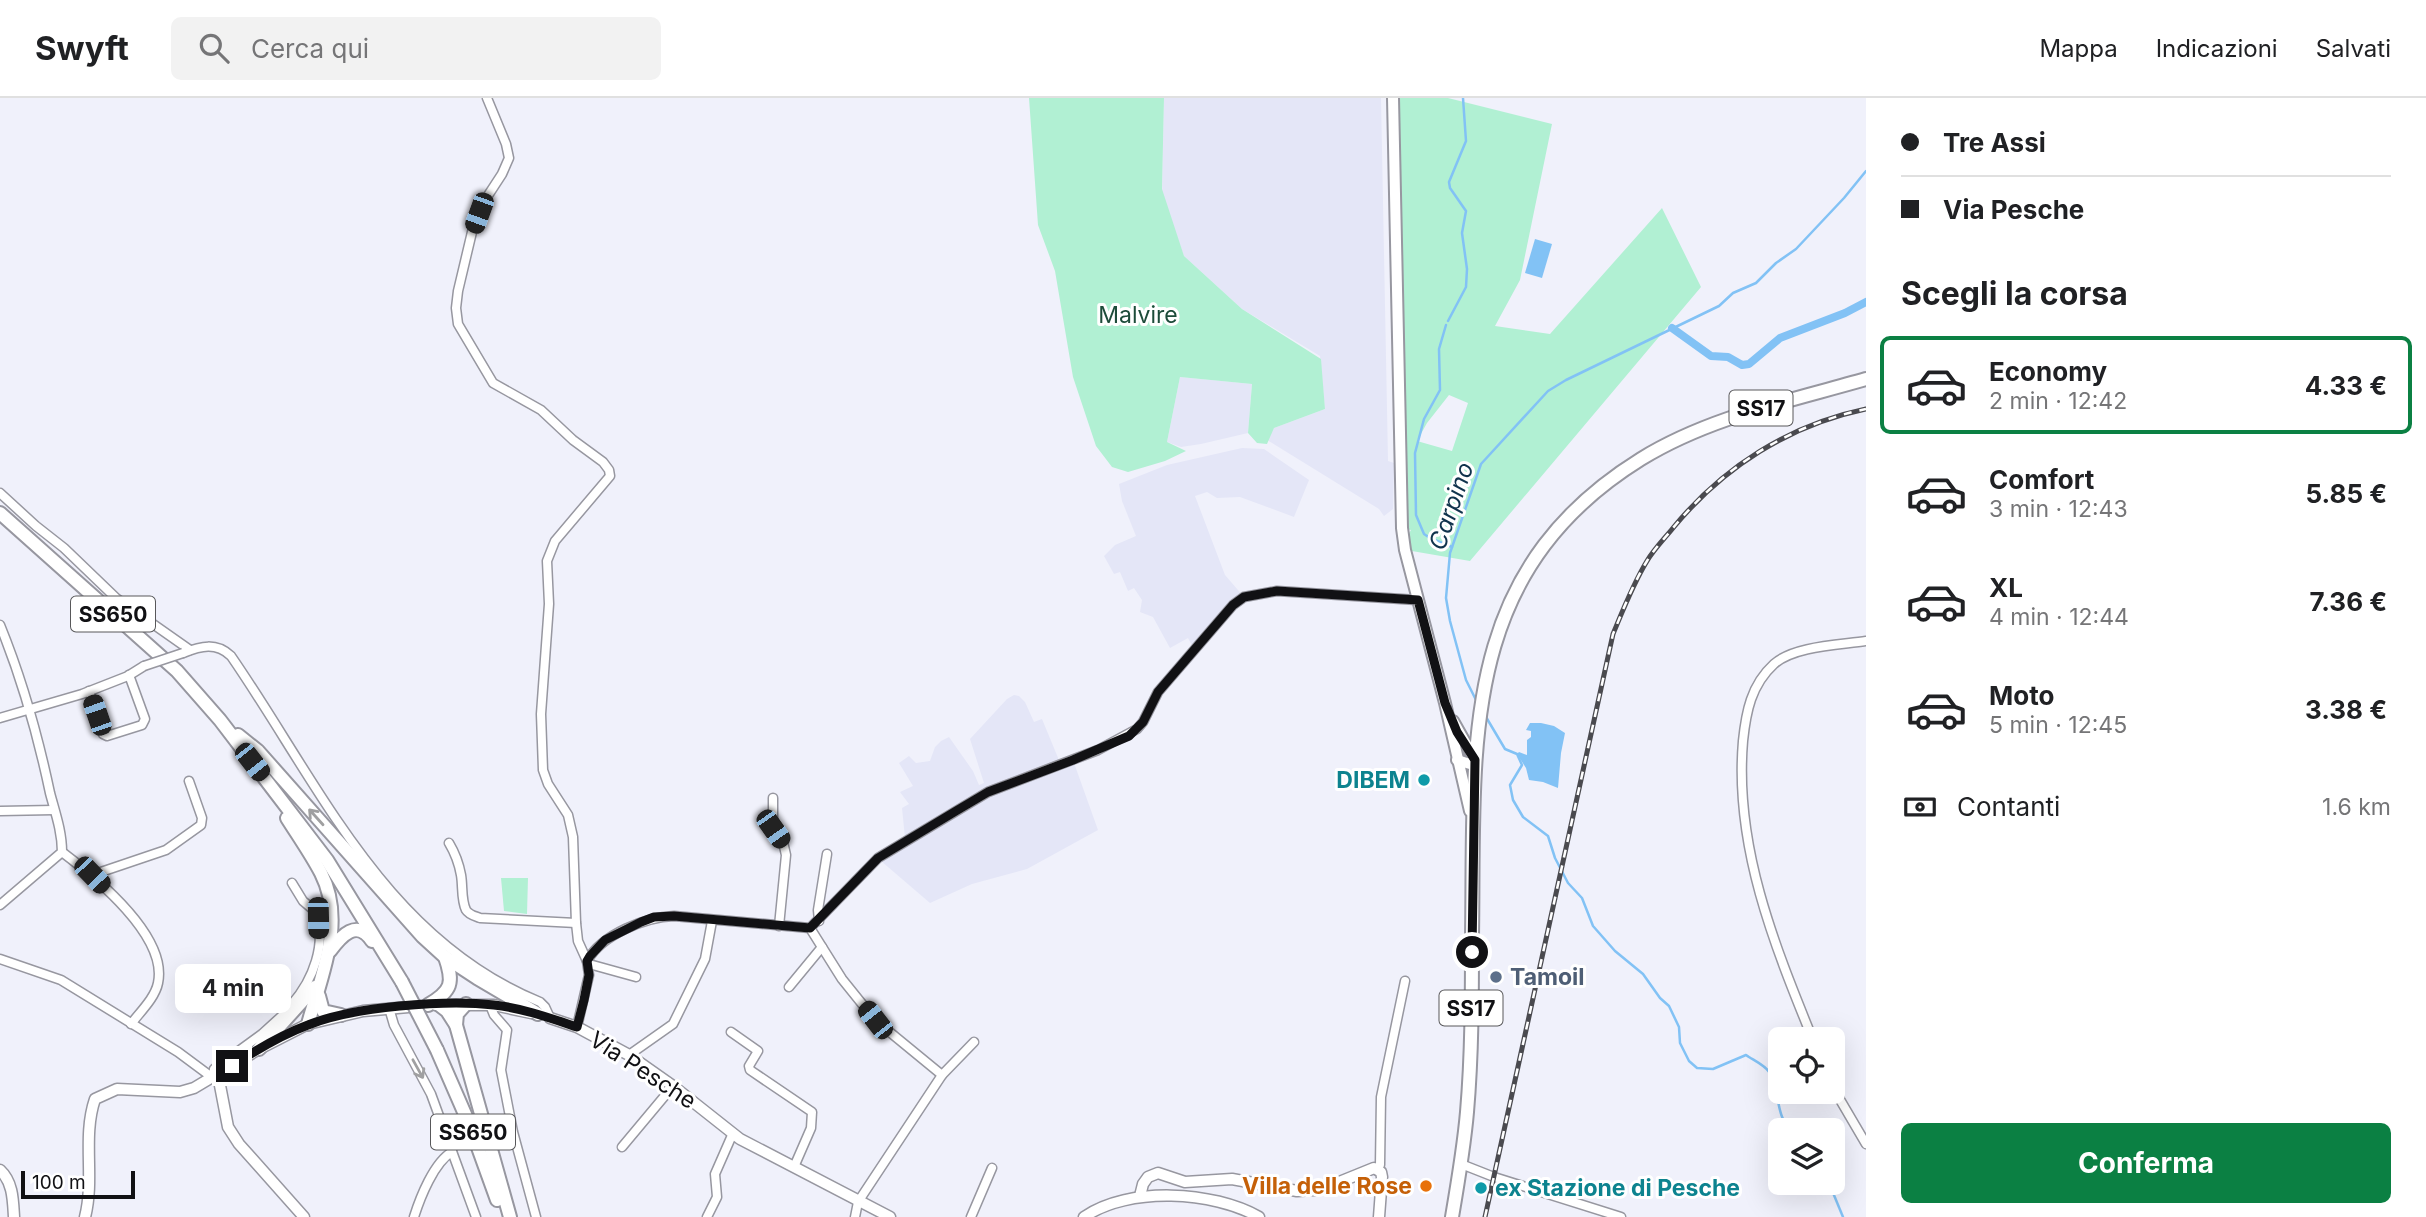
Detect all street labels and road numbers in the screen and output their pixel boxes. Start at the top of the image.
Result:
road number: SS17 [1730,390,1792,426]
road number: SS650 [71,596,155,632]
road number: SS17 [1440,990,1502,1026]
street label: Via Pesche [585,1025,701,1115]
road number: SS650 [431,1114,515,1150]

